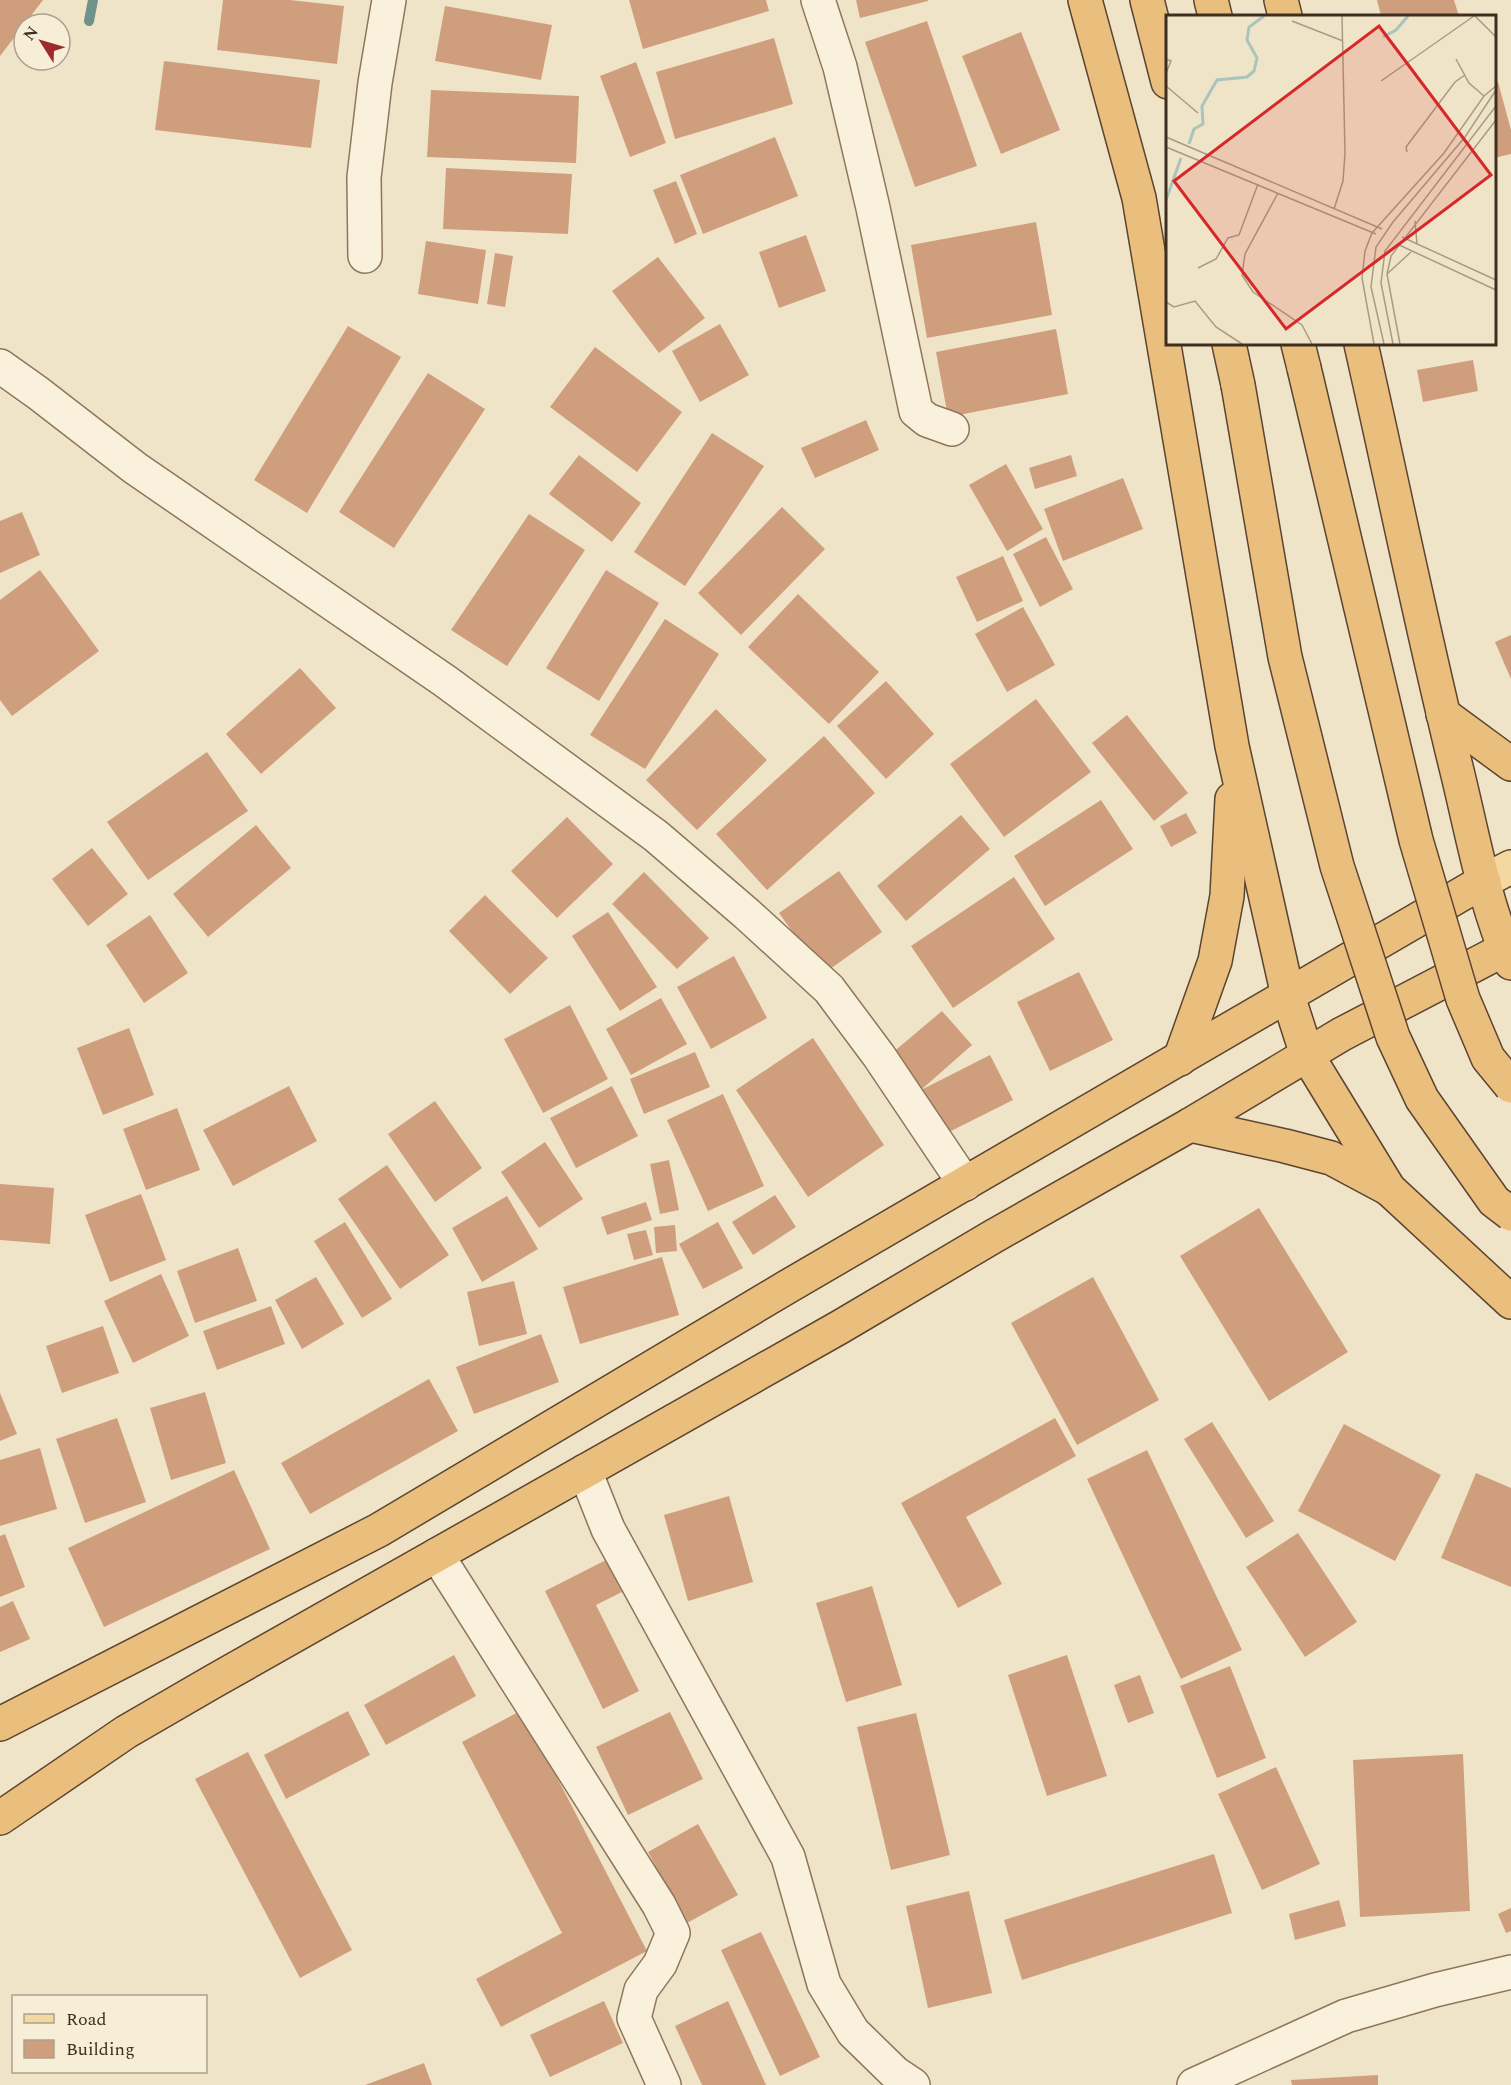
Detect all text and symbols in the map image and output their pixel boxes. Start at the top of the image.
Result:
north arrow [12,12,72,72]
inset map [1166,15,1496,345]
text: N [17,21,44,46]
legend [12,1995,207,2073]
text: Road [66,2006,107,2033]
text: Building [66,2036,135,2063]

